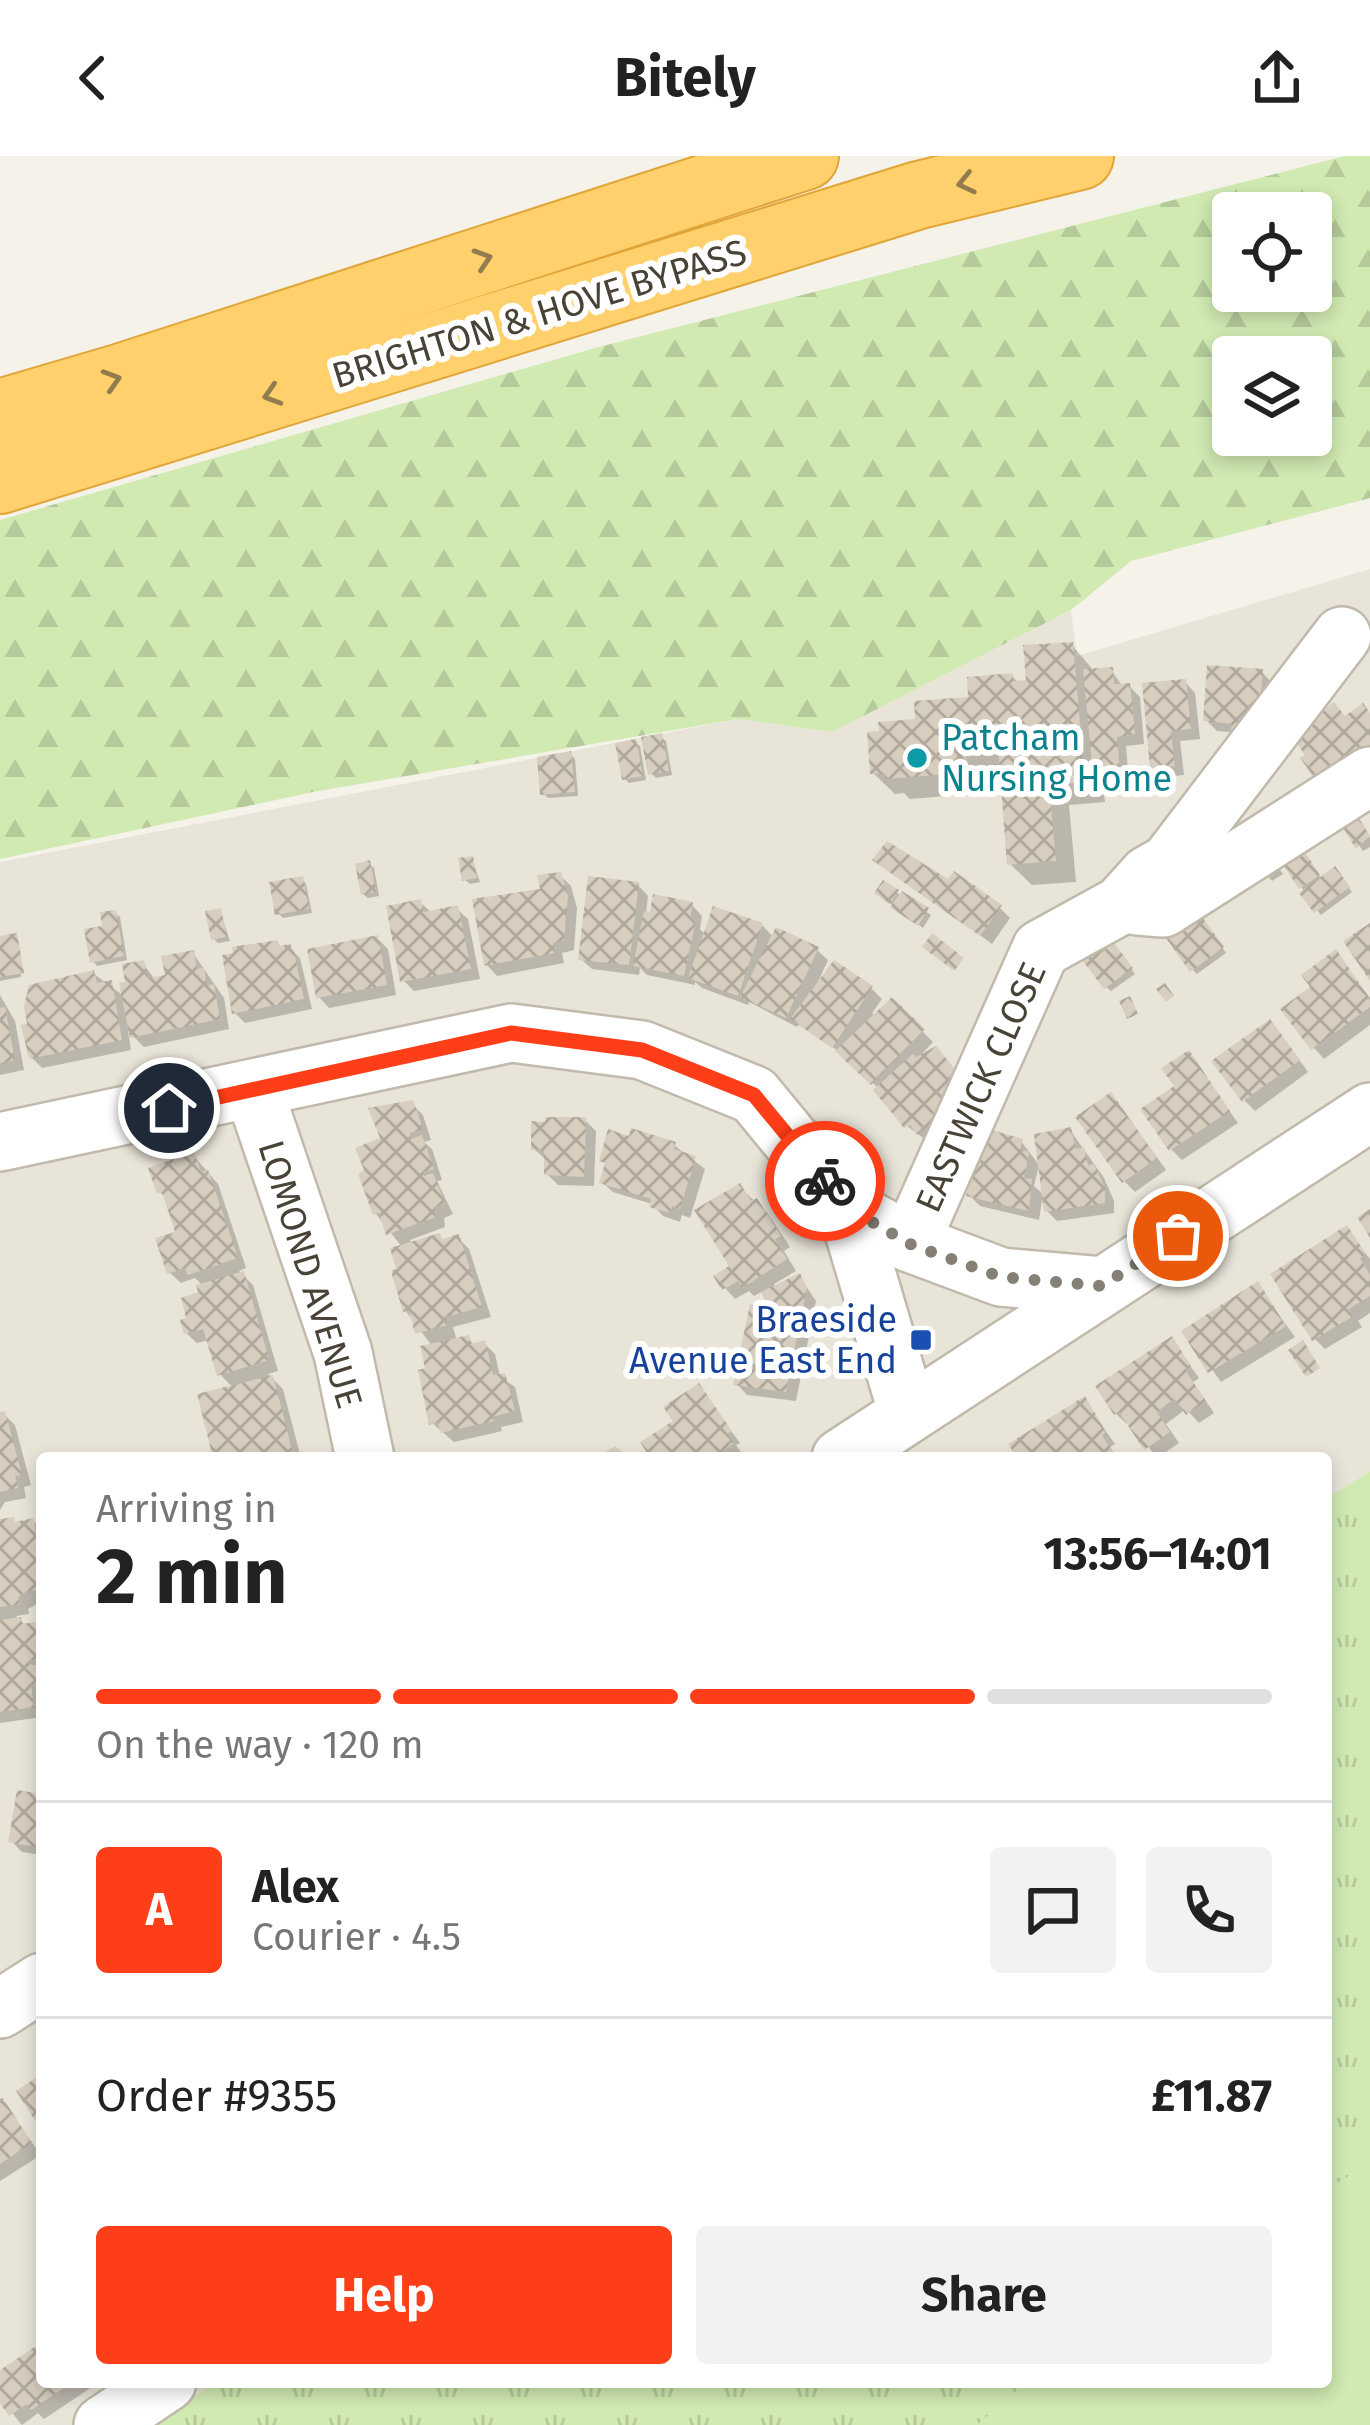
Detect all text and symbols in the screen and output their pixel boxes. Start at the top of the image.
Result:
icon: back [60,45,126,111]
icon: share [1244,45,1310,111]
text: Bitely [614,46,756,110]
one-way arrow [957,169,977,194]
map controls [1212,192,1332,456]
button: locate [1212,192,1332,312]
street label: BRIGHTON & HOVE BYPASS [327,230,752,398]
one-way arrow [472,249,493,274]
button: layers [1212,336,1332,456]
one-way arrow [101,369,122,394]
one-way arrow [262,381,283,406]
place label: Patcham Nursing Home [941,716,1172,801]
marker: Patcham Nursing Home [904,745,930,771]
street label: EASTWICK CLOSE [906,956,1056,1219]
pin [118,1057,220,1159]
icon: home [136,1075,202,1141]
courier [765,1121,885,1241]
street label: LOMOND AVENUE [248,1135,372,1414]
icon: bike [792,1148,858,1214]
pin [1127,1185,1229,1287]
icon: bag [1145,1203,1211,1269]
place label: Braeside Avenue East End [629,1298,897,1383]
marker: Braeside Avenue East End [908,1327,934,1353]
text: Arriving in [96,1486,277,1532]
text: 13:56–14:01 [1043,1527,1272,1581]
text: 2 min [96,1530,288,1624]
text: On the way · 120 m [96,1722,424,1768]
button: chat [990,1847,1116,1973]
button: phone [1146,1847,1272,1973]
text: Alex [252,1860,339,1914]
text: A [146,1883,172,1937]
text: Courier · 4.5 [252,1914,461,1960]
text: Order #9355 [96,2069,337,2123]
text: £11.87 [1151,2069,1272,2123]
button: Help [96,2226,672,2364]
button: Share [696,2226,1272,2364]

